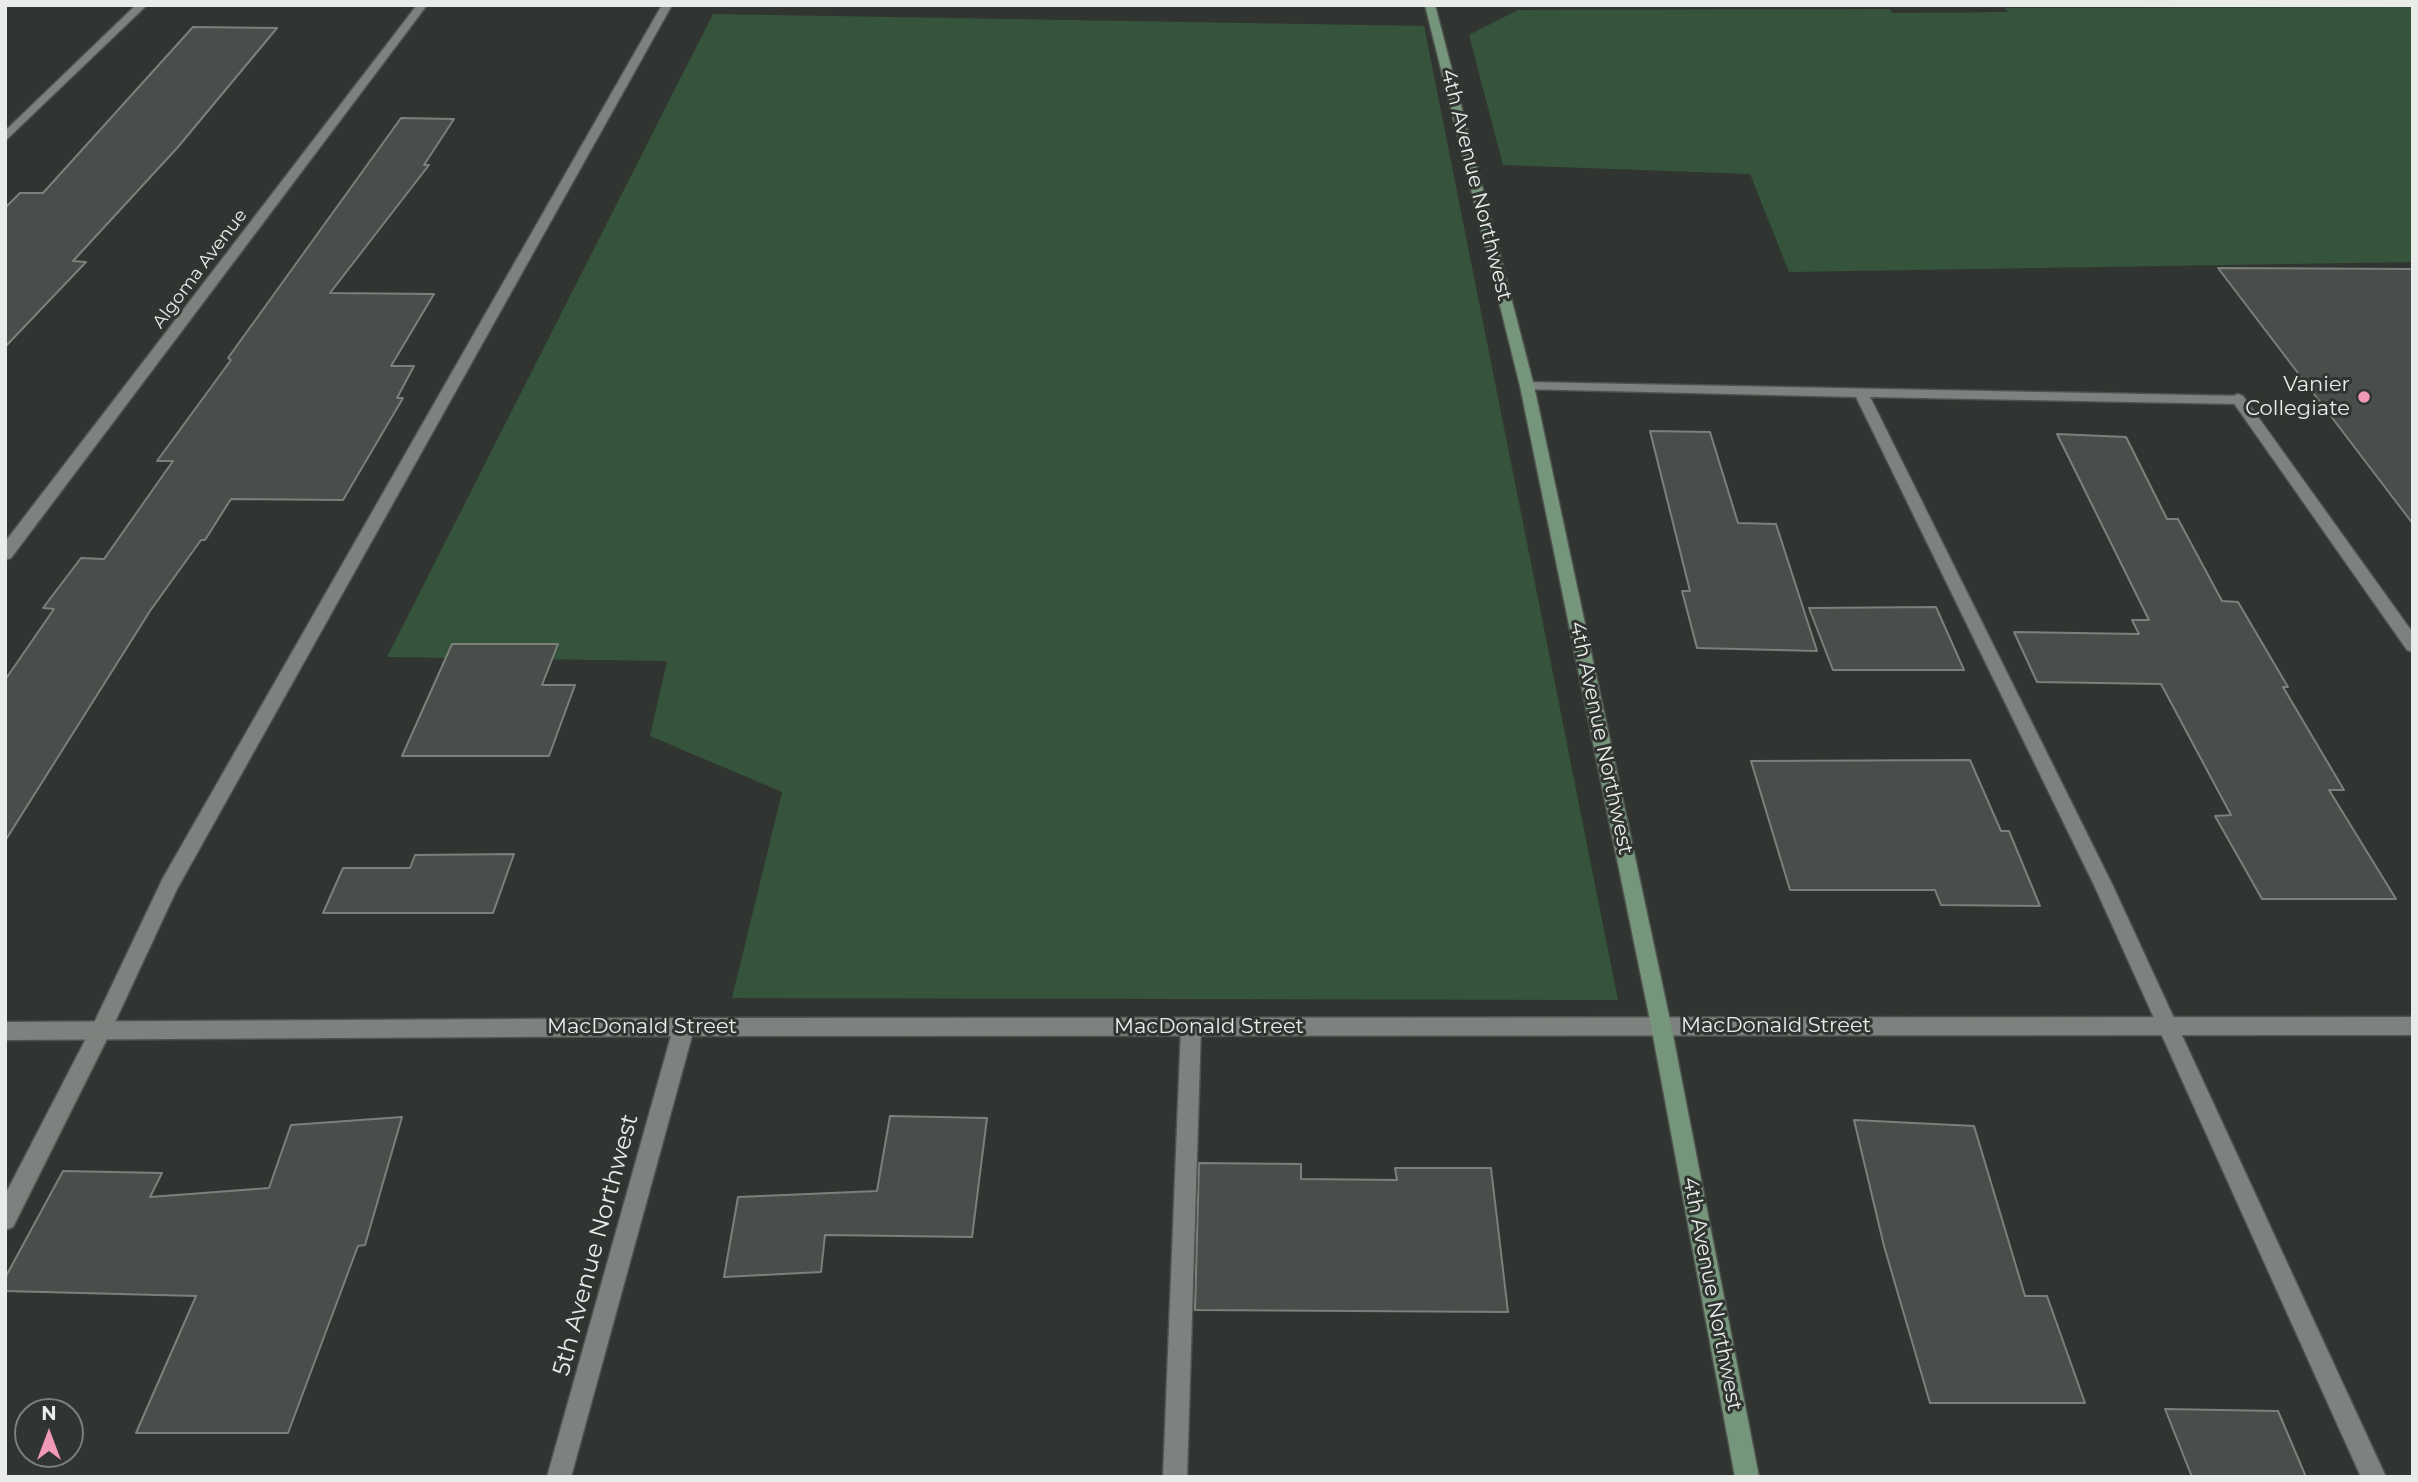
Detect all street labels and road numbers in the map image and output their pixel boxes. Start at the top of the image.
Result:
street label: 4th Avenue Northwest [1435,67,1517,303]
street label: Algoma Avenue [148,205,252,333]
street label: 4th Avenue Northwest [1564,619,1638,857]
street label: MacDonald Street [1681,1013,1871,1039]
street label: MacDonald Street [547,1014,737,1040]
street label: MacDonald Street [1114,1014,1304,1040]
street label: 5th Avenue Northwest [547,1111,645,1379]
street label: 4th Avenue Northwest [1677,1175,1747,1413]

